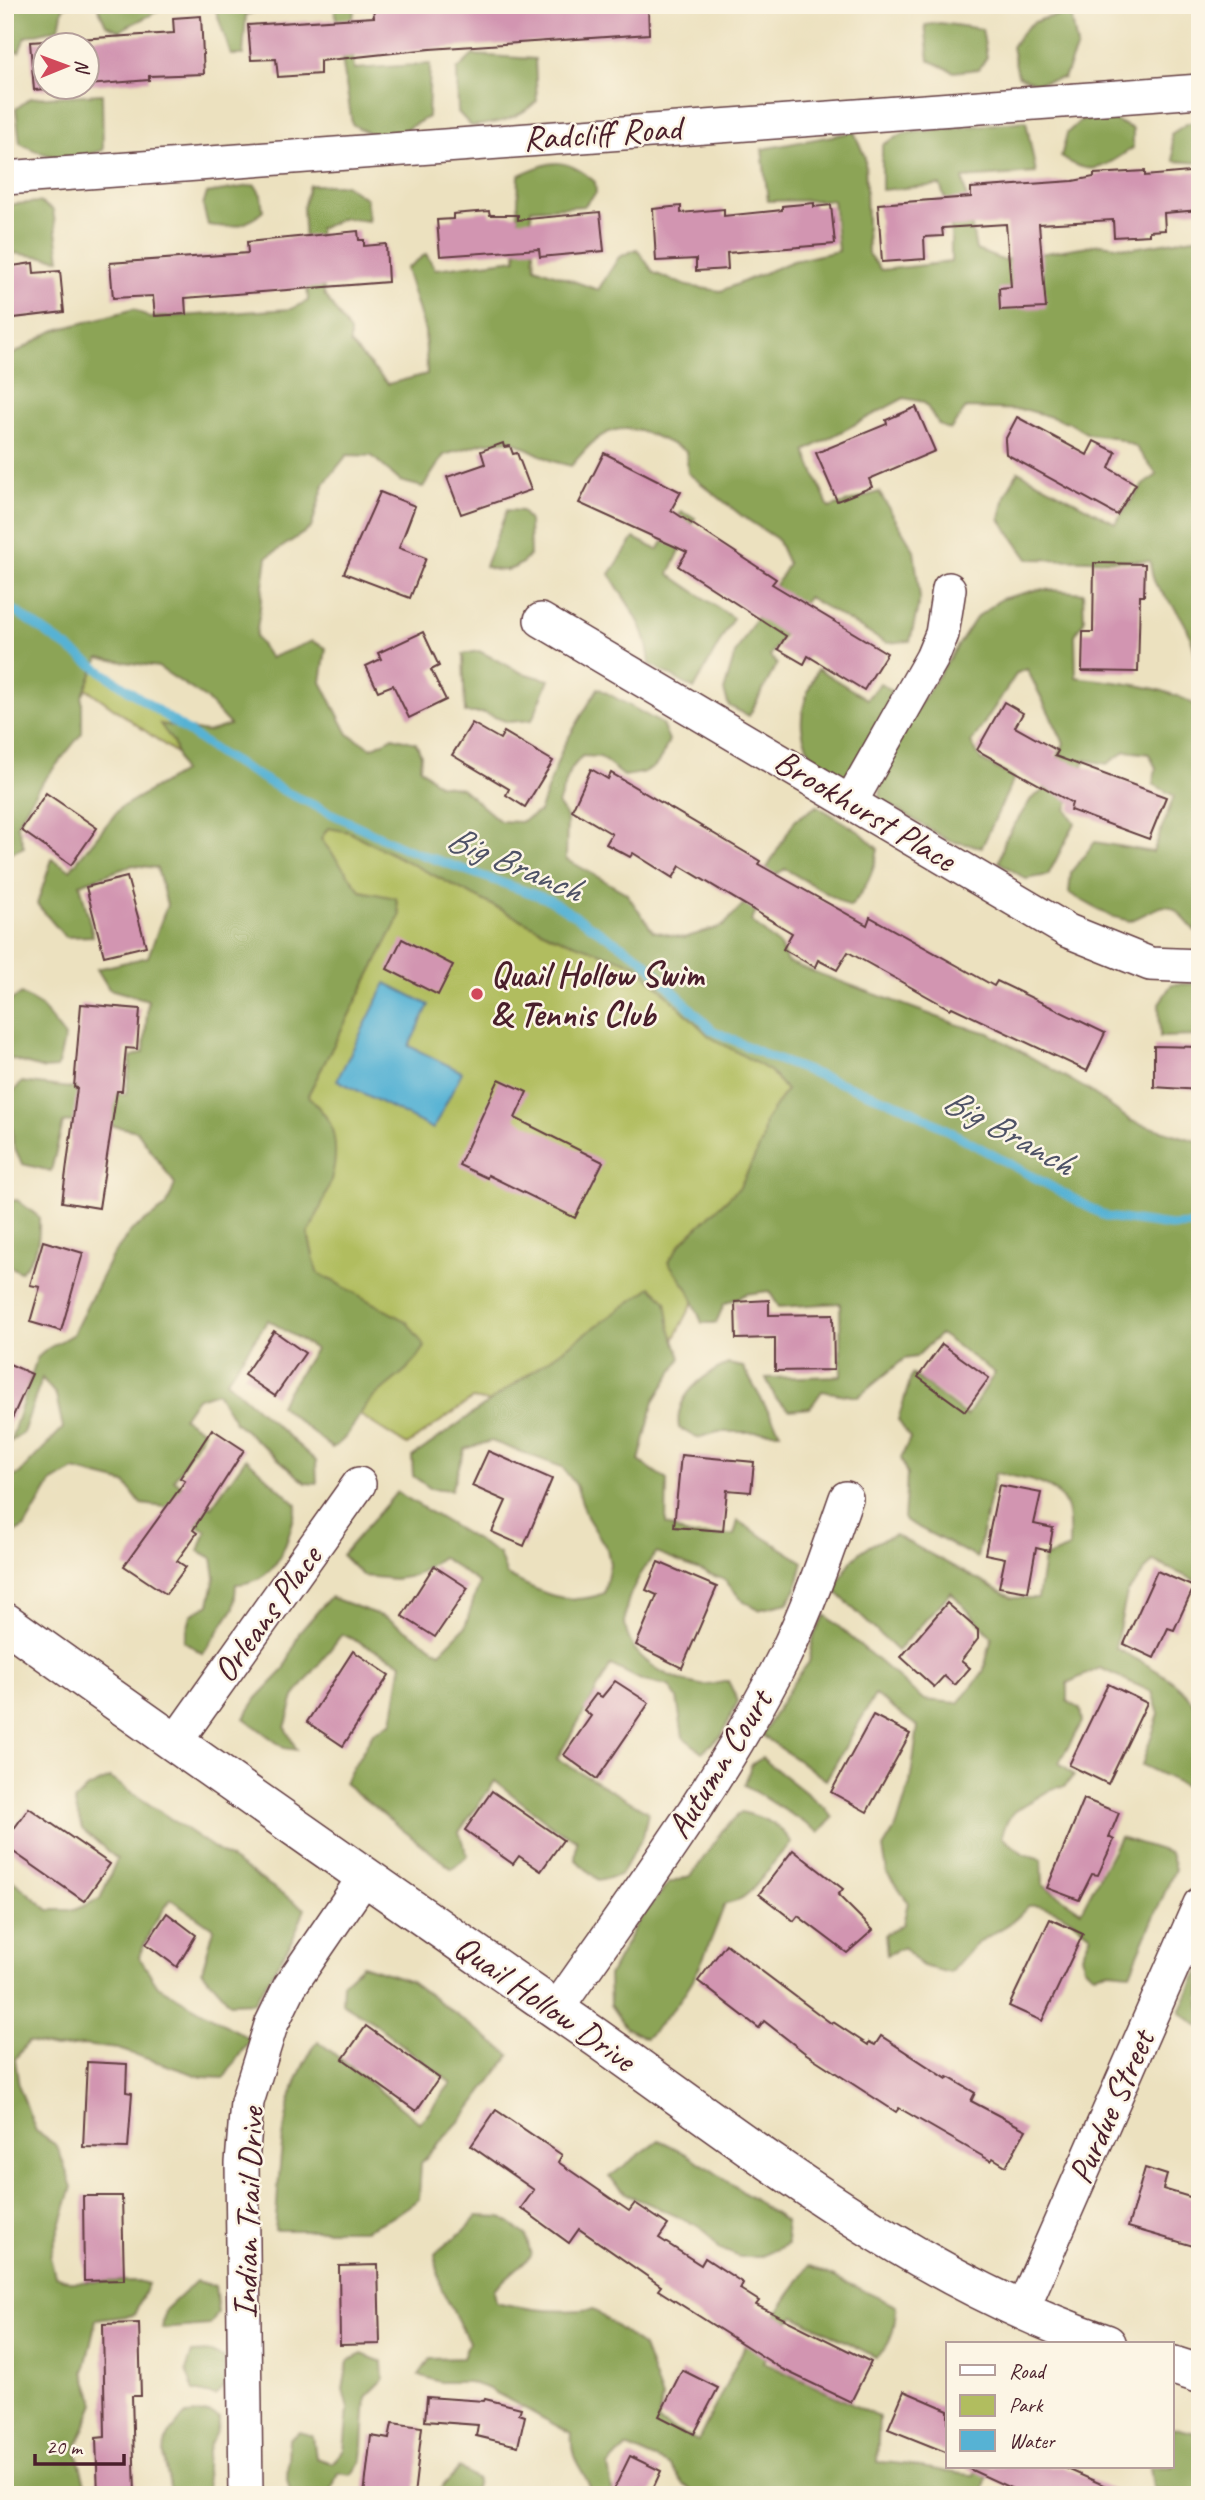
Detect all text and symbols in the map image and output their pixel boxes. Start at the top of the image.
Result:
north arrow [32,32,102,102]
text: N [70,60,94,75]
street label: Radcliff Road [522,105,688,161]
street label: Brookhurst Place [766,738,966,883]
water label: Big Branch [440,814,593,914]
place label: Quail Hollow Swim & Tennis Club [491,952,706,1037]
marker: Quail Hollow Swim & Tennis Club [469,986,485,1002]
water label: Big Branch [935,1076,1085,1188]
street label: Orleans Place [202,1535,333,1691]
street label: Autumn Court [656,1679,784,1846]
street label: Quail Hollow Drive [446,1924,646,2083]
street label: Purdue Street [1057,2020,1166,2191]
street label: Indian Trail Drive [222,2104,274,2319]
legend [946,2342,1174,2468]
text: Road [1009,2358,1048,2384]
text: Park [1009,2392,1044,2418]
scale bar [35,2423,124,2467]
text: Water [1009,2428,1056,2454]
text: 20 m [46,2434,84,2460]

